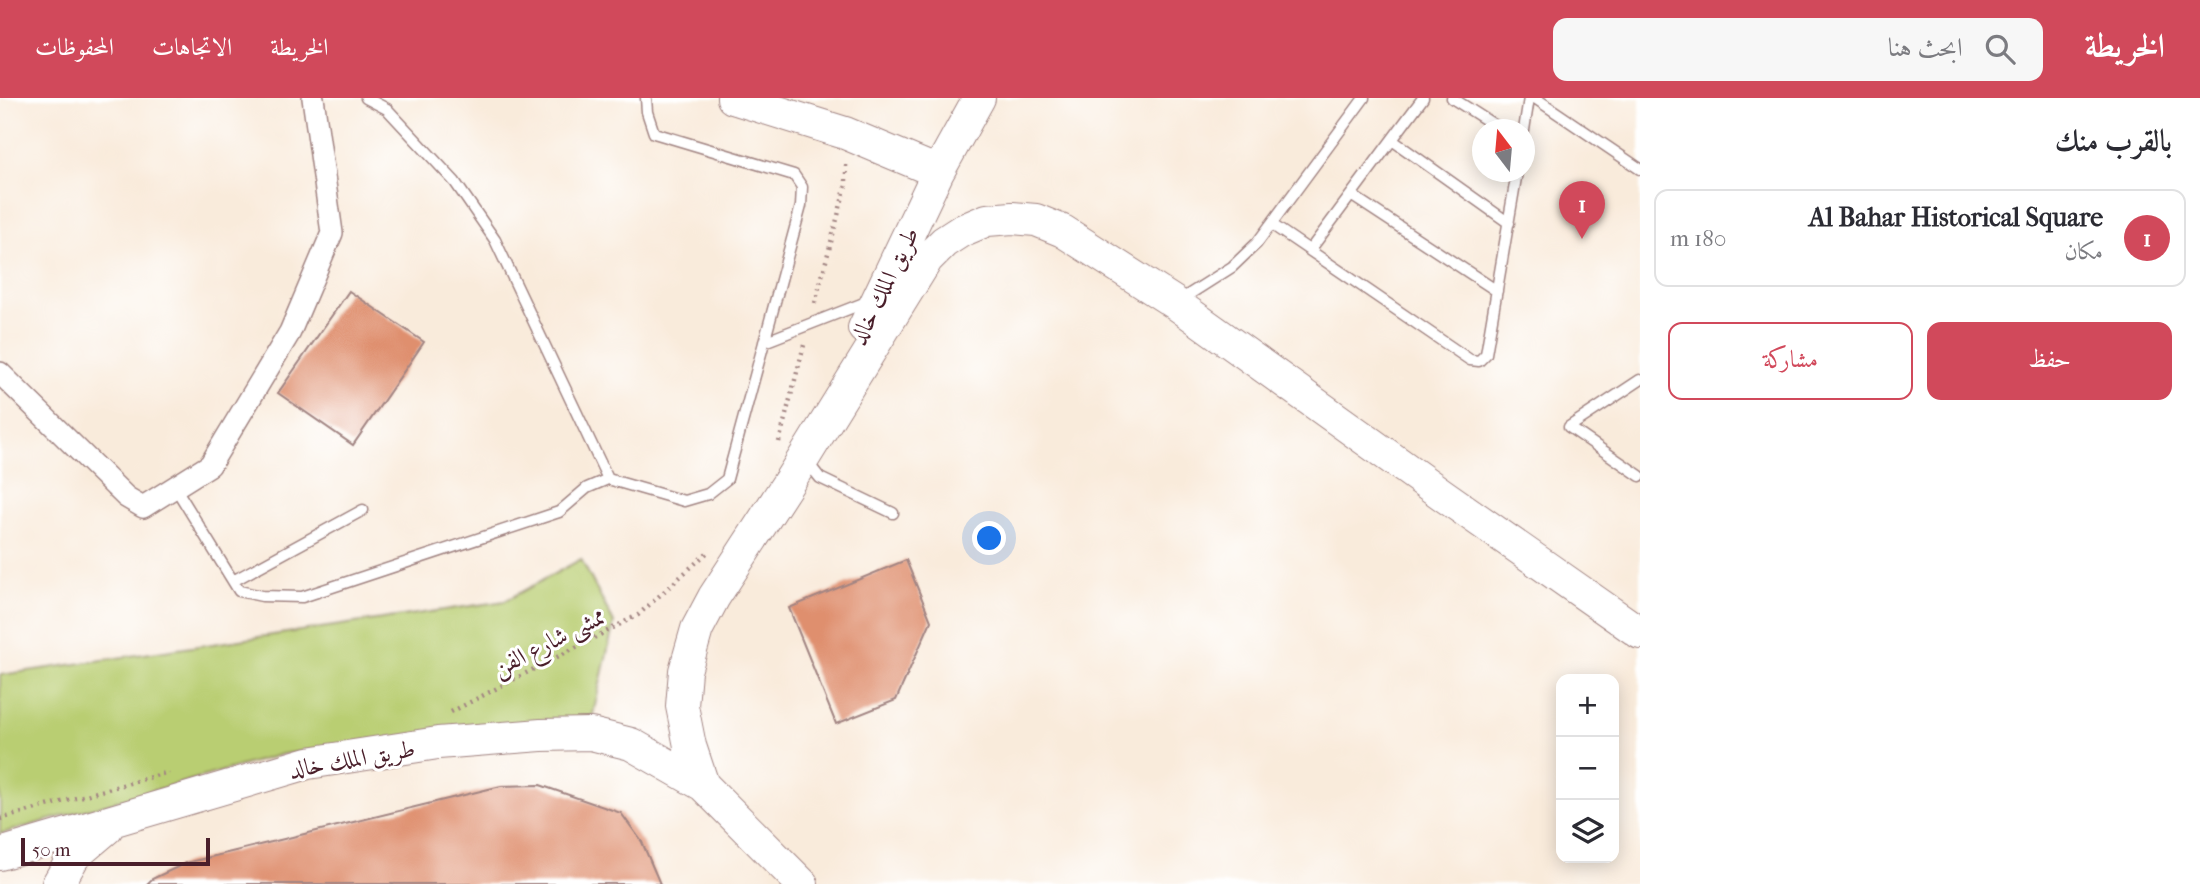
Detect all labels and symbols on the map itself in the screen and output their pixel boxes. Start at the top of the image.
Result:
north arrow [1472,119,1535,182]
pin: 1 [1559,181,1605,239]
street label: طريق الملك خالد [844,223,925,350]
your location [972,521,1006,555]
street label: ممشى شارع الفن [488,602,613,688]
street label: طريق الملك خالد [287,734,417,785]
scale bar [21,835,210,867]

